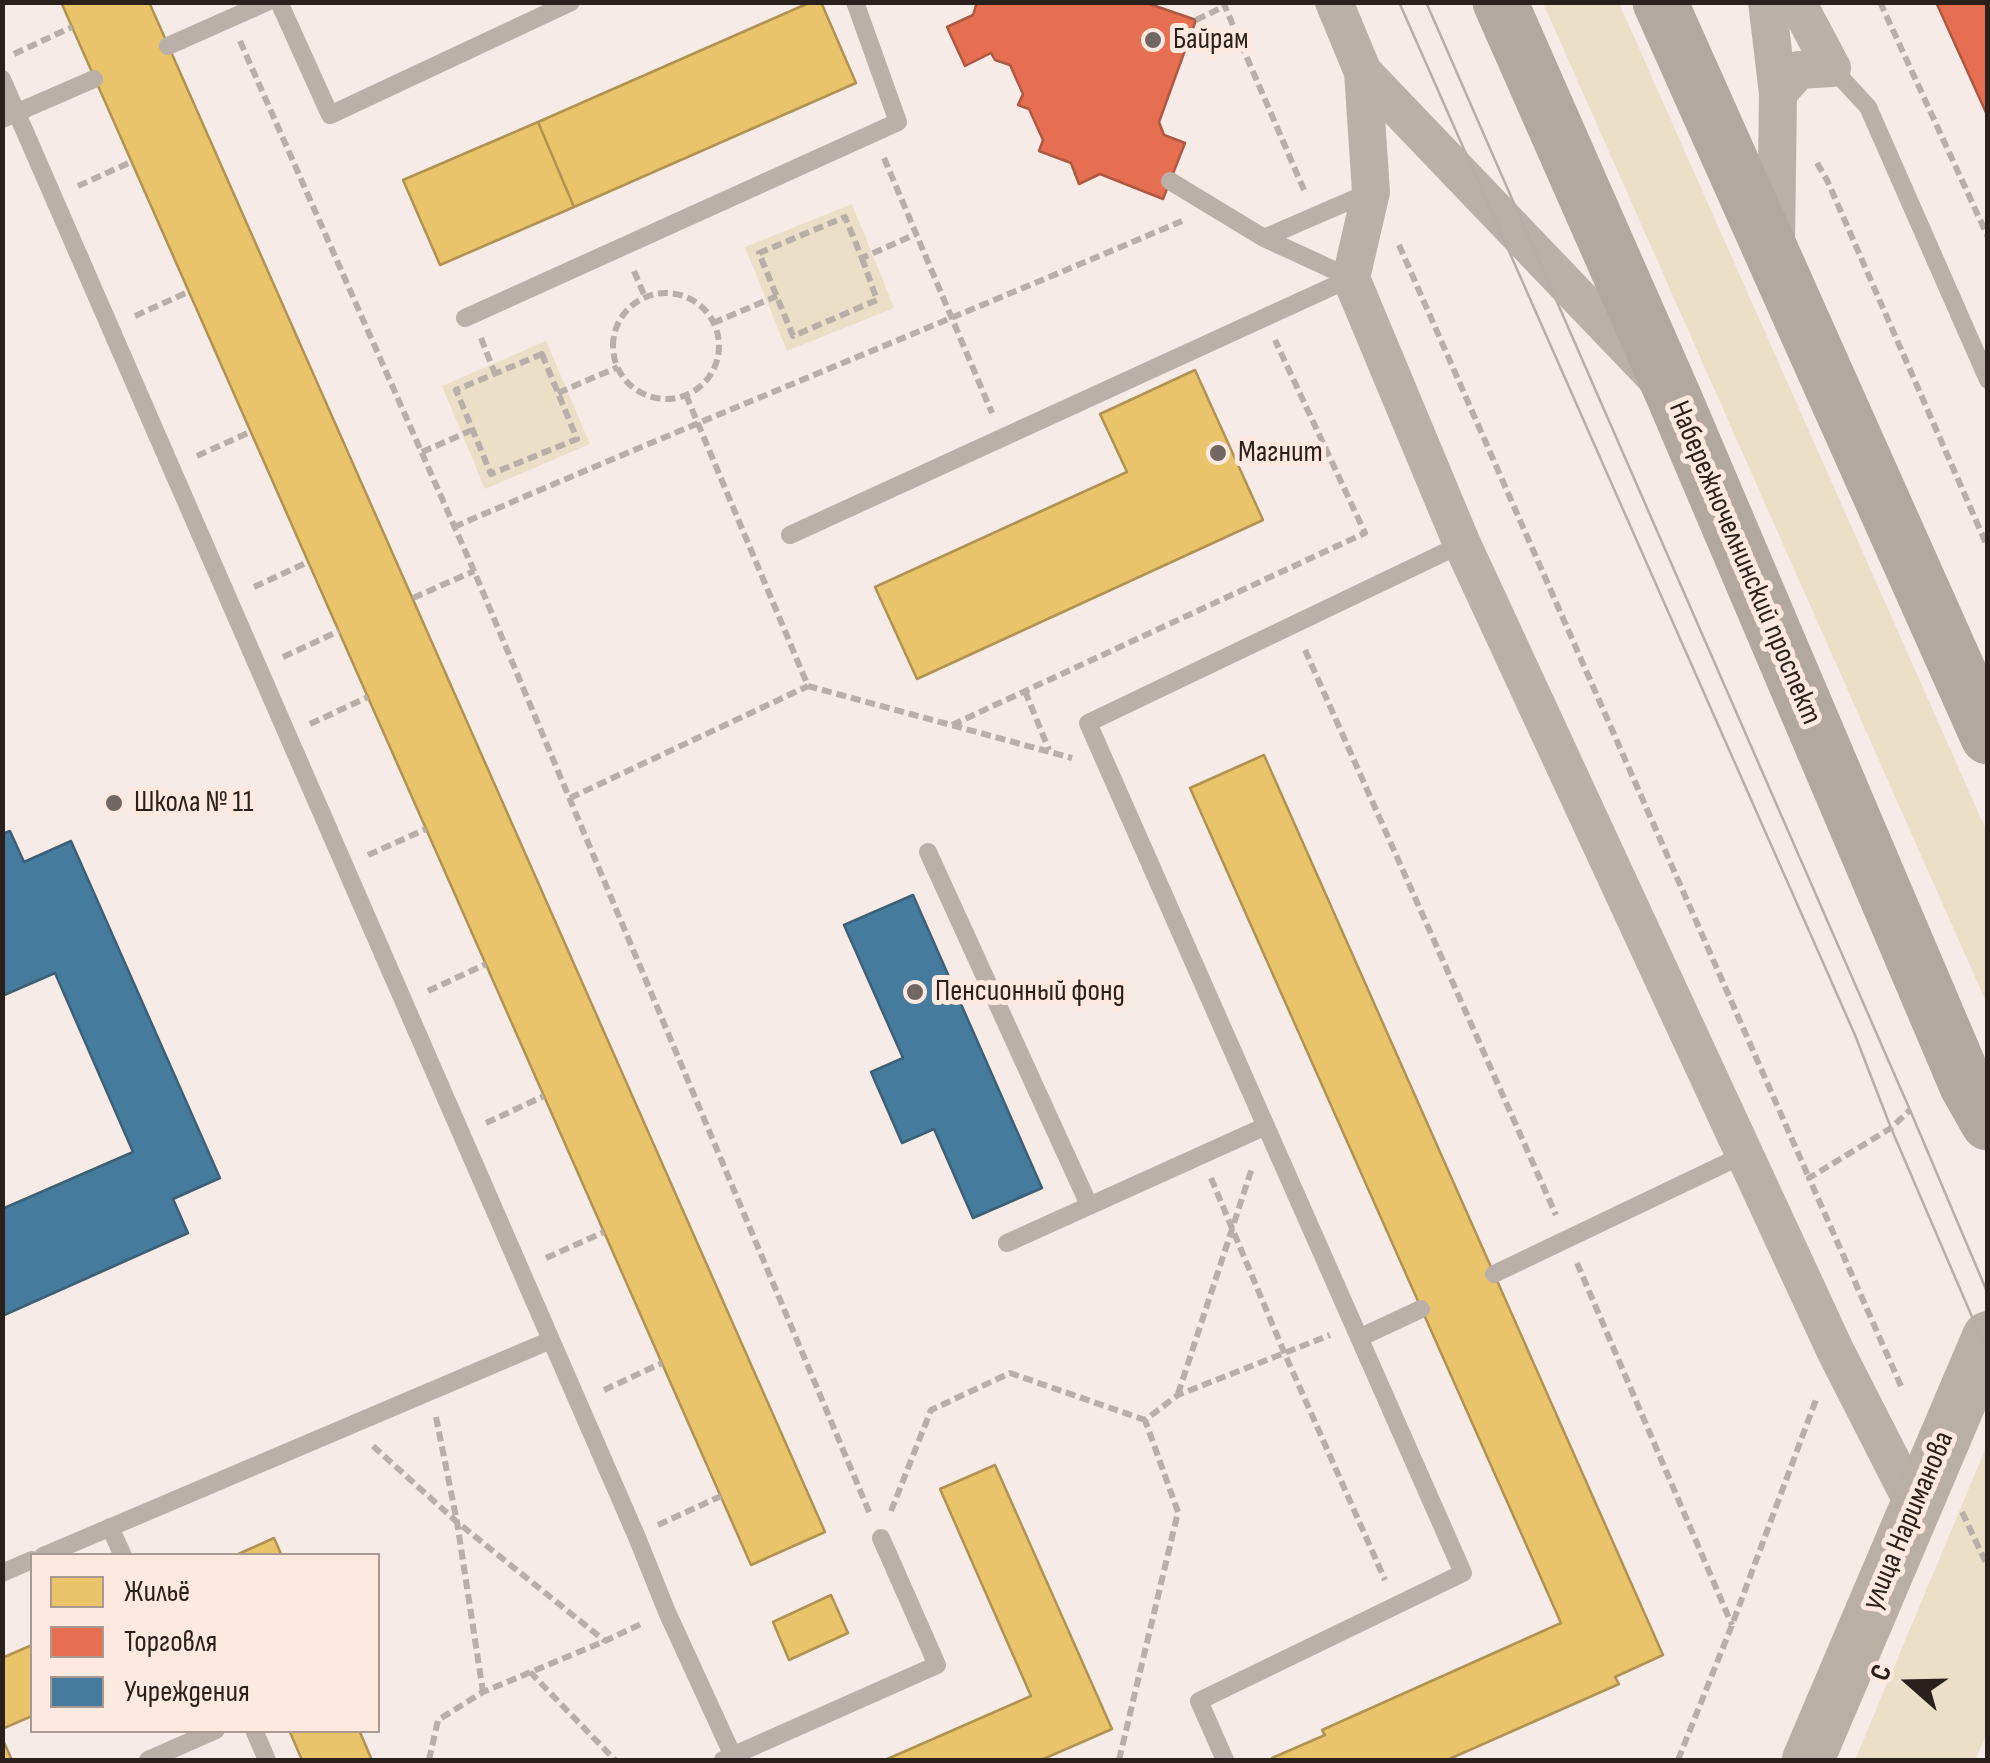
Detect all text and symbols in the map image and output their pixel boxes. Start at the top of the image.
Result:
place label: Байрам [1173,22,1249,58]
marker: Байрам [1142,29,1164,51]
street label: Набережночелнинский проспект [1660,396,1828,730]
place label: Магнит [1238,435,1323,471]
marker: Магнит [1207,442,1229,464]
place label: Школа № 11 [134,785,254,821]
marker: Школа № 11 [103,792,125,814]
place label: Пенсионный фонд [935,974,1125,1010]
marker: Пенсионный фонд [904,981,926,1003]
street label: улица Нариманова [1855,1426,1963,1616]
legend [30,1553,380,1733]
text: Жильё [124,1574,190,1610]
text: Торговля [124,1624,217,1660]
north arrow [1860,1633,1960,1733]
text: С [1863,1660,1899,1685]
text: Учреждения [124,1674,250,1710]

